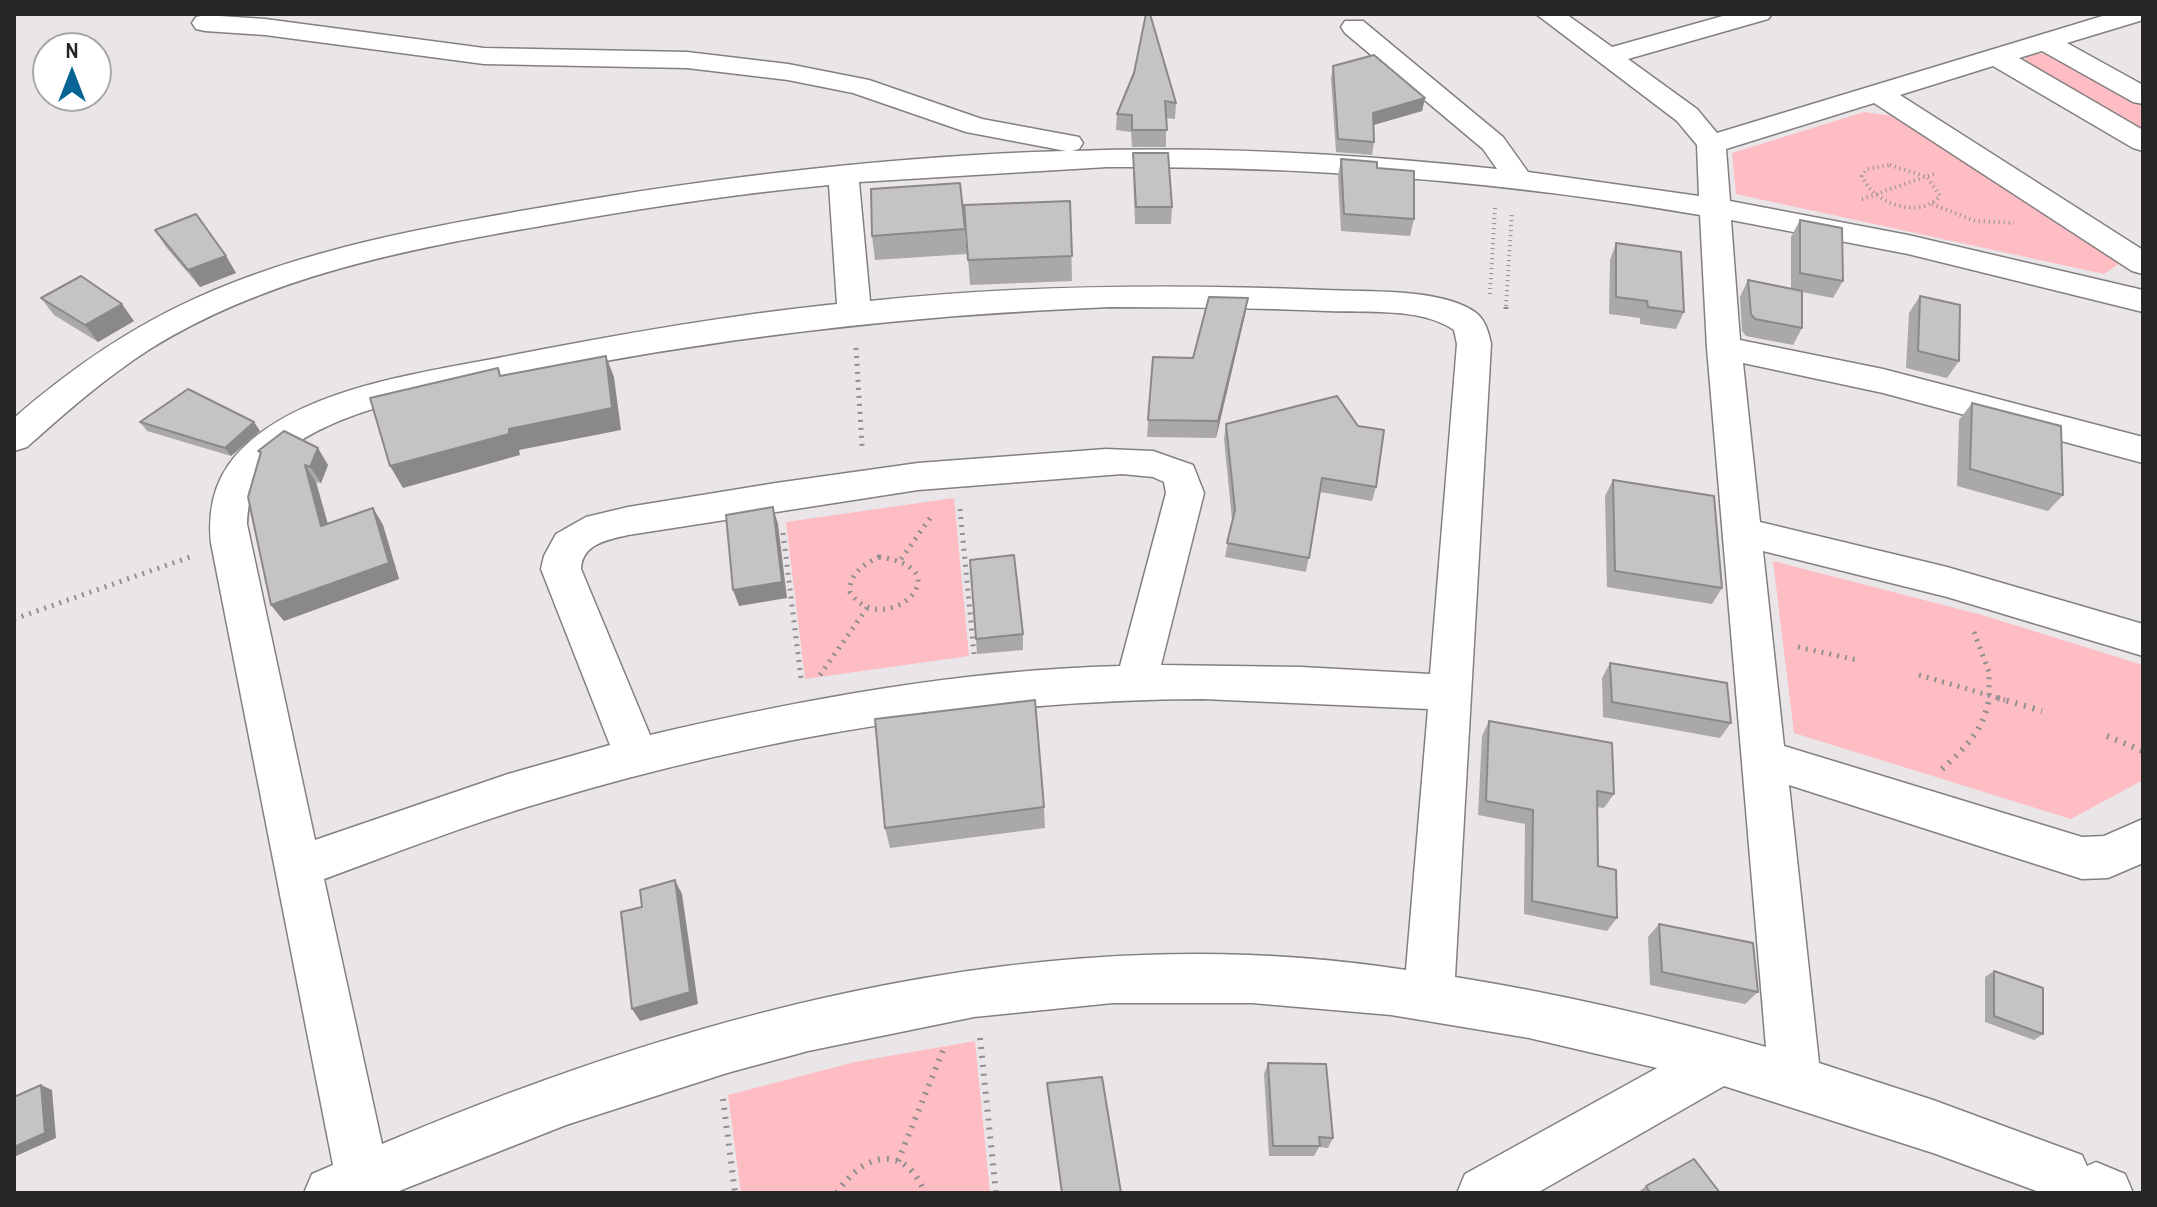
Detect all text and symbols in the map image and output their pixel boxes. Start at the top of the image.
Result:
north arrow [32,32,112,112]
text: N [65,35,79,65]

